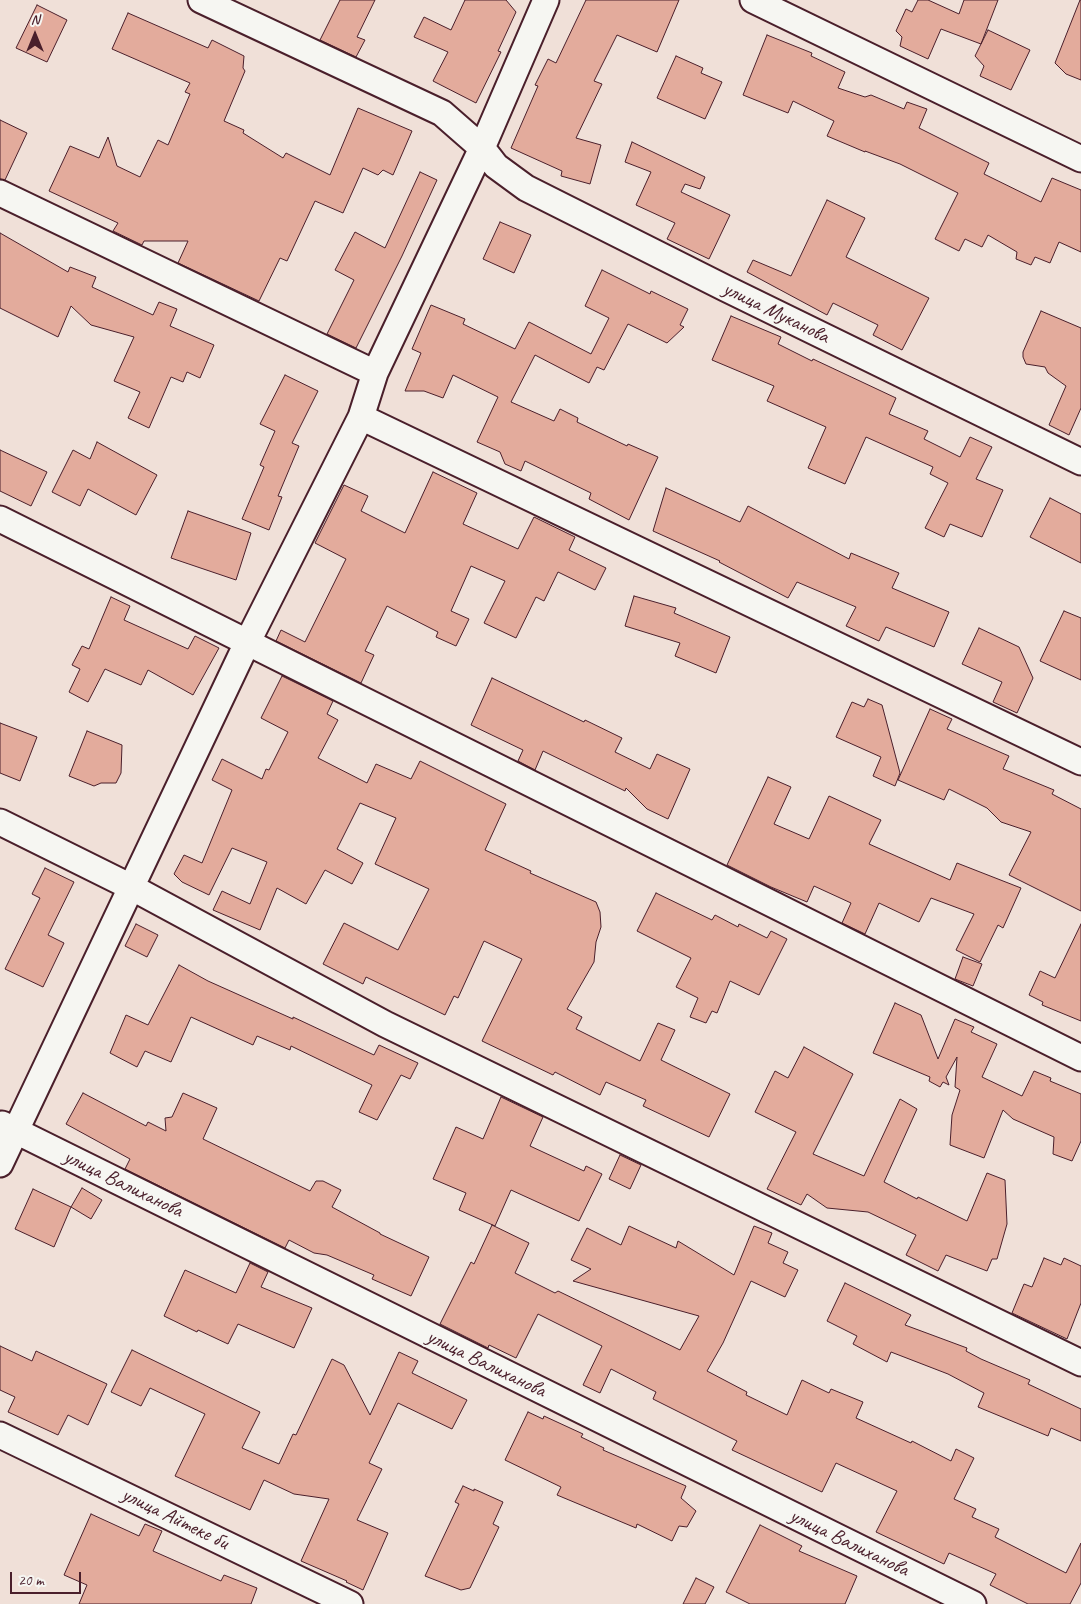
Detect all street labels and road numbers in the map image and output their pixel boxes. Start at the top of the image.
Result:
street label: улица Муканова [719,276,833,350]
street label: улица Валиханова [59,1144,187,1224]
street label: улица Валиханова [422,1324,550,1404]
street label: улица Айтеке би [117,1482,233,1556]
street label: улица Валиханова [785,1503,913,1583]

